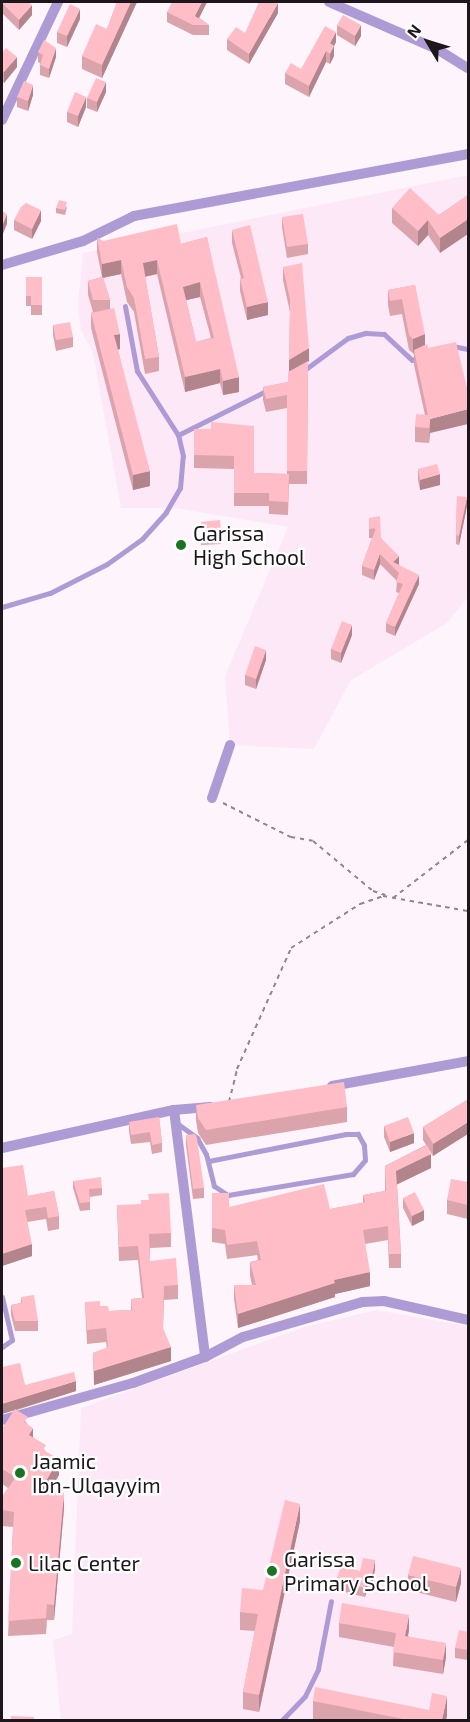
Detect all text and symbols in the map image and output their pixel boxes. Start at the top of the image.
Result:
north arrow [398,12,458,72]
text: N [402,20,424,41]
place label: Garissa High School [193,520,305,570]
marker: Garissa High School [174,538,188,552]
place label: Jaamic Ibn-Ulqayyim [32,1448,161,1498]
marker: Jaamic Ibn-Ulqayyim [13,1466,27,1480]
place label: Garissa Primary School [284,1546,429,1596]
place label: Lilac Center [28,1550,140,1576]
marker: Lilac Center [9,1556,23,1570]
marker: Garissa Primary School [265,1564,279,1578]

